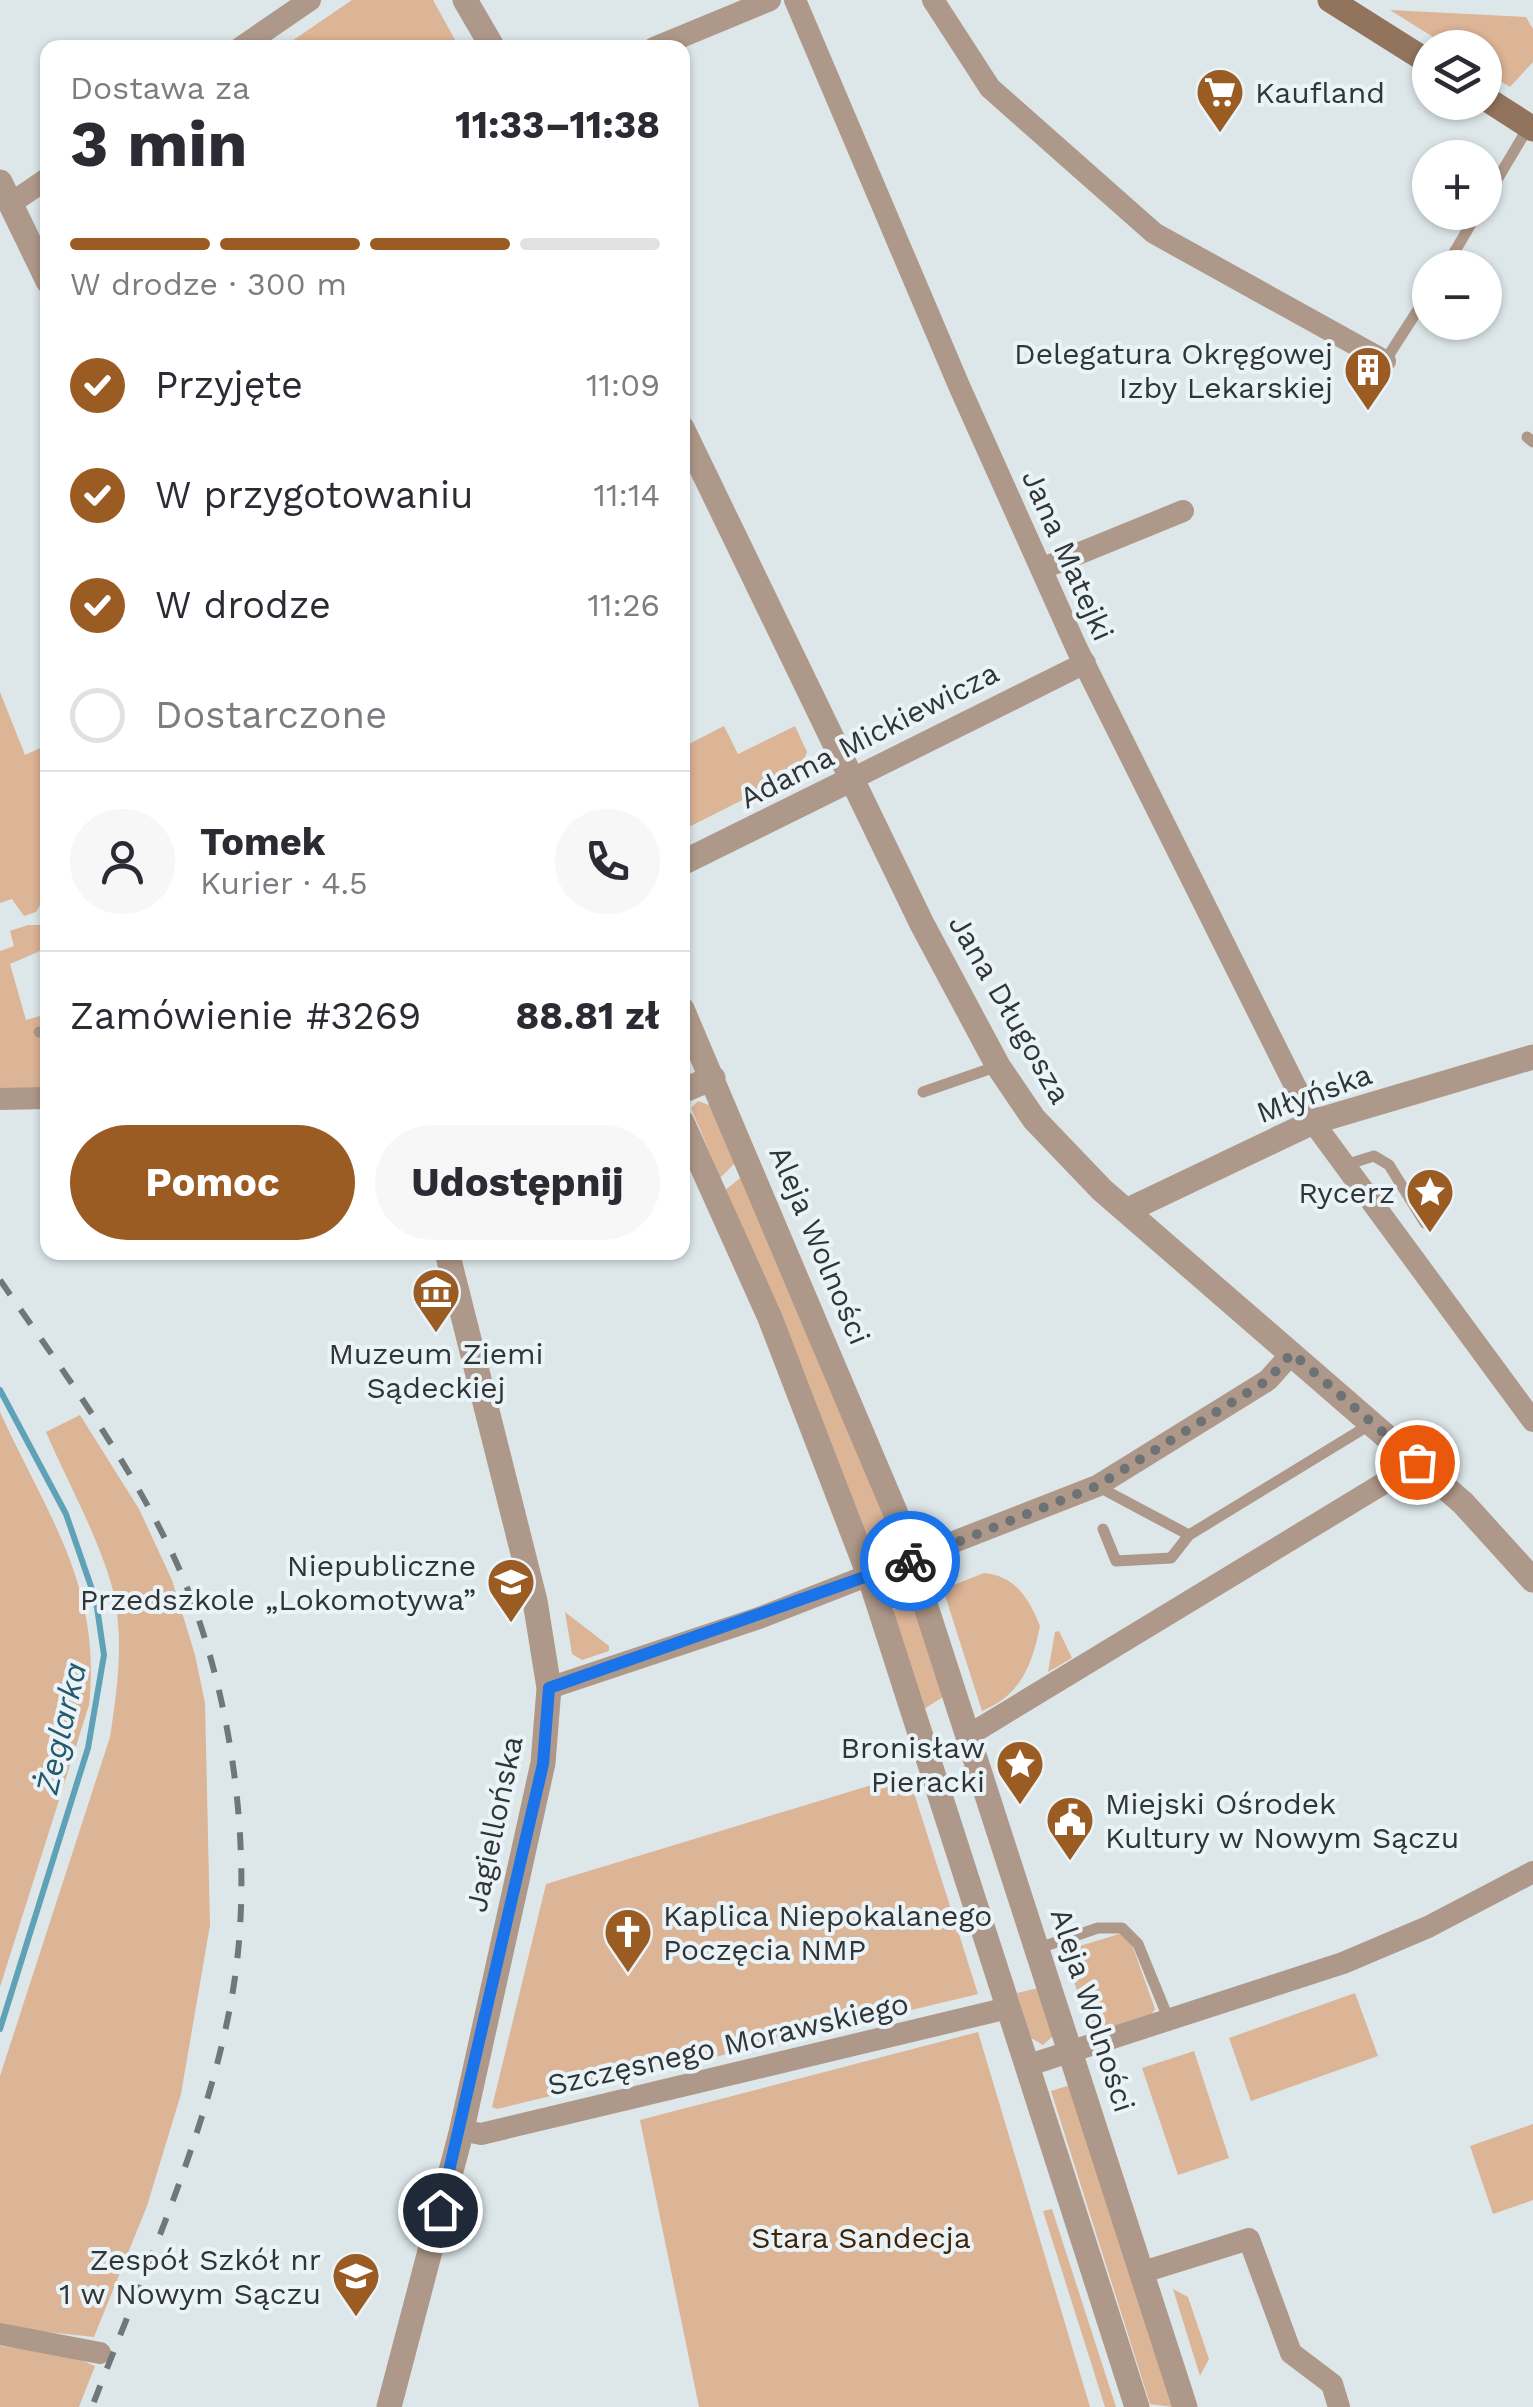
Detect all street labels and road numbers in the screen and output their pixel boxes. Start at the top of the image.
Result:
street label: Jana Matejki [1015,464,1121,646]
street label: Adama Mickiewicza [734,655,1004,815]
street label: Jana Długosza [942,908,1078,1110]
street label: Młyńska [1252,1056,1376,1130]
street label: Aleja Wolności [762,1140,878,1350]
street label: Jagiellońska [458,1733,530,1915]
street label: Aleja Wolności [1044,1904,1142,2116]
street label: Szczęsnego Morawskiego [544,1985,912,2103]

